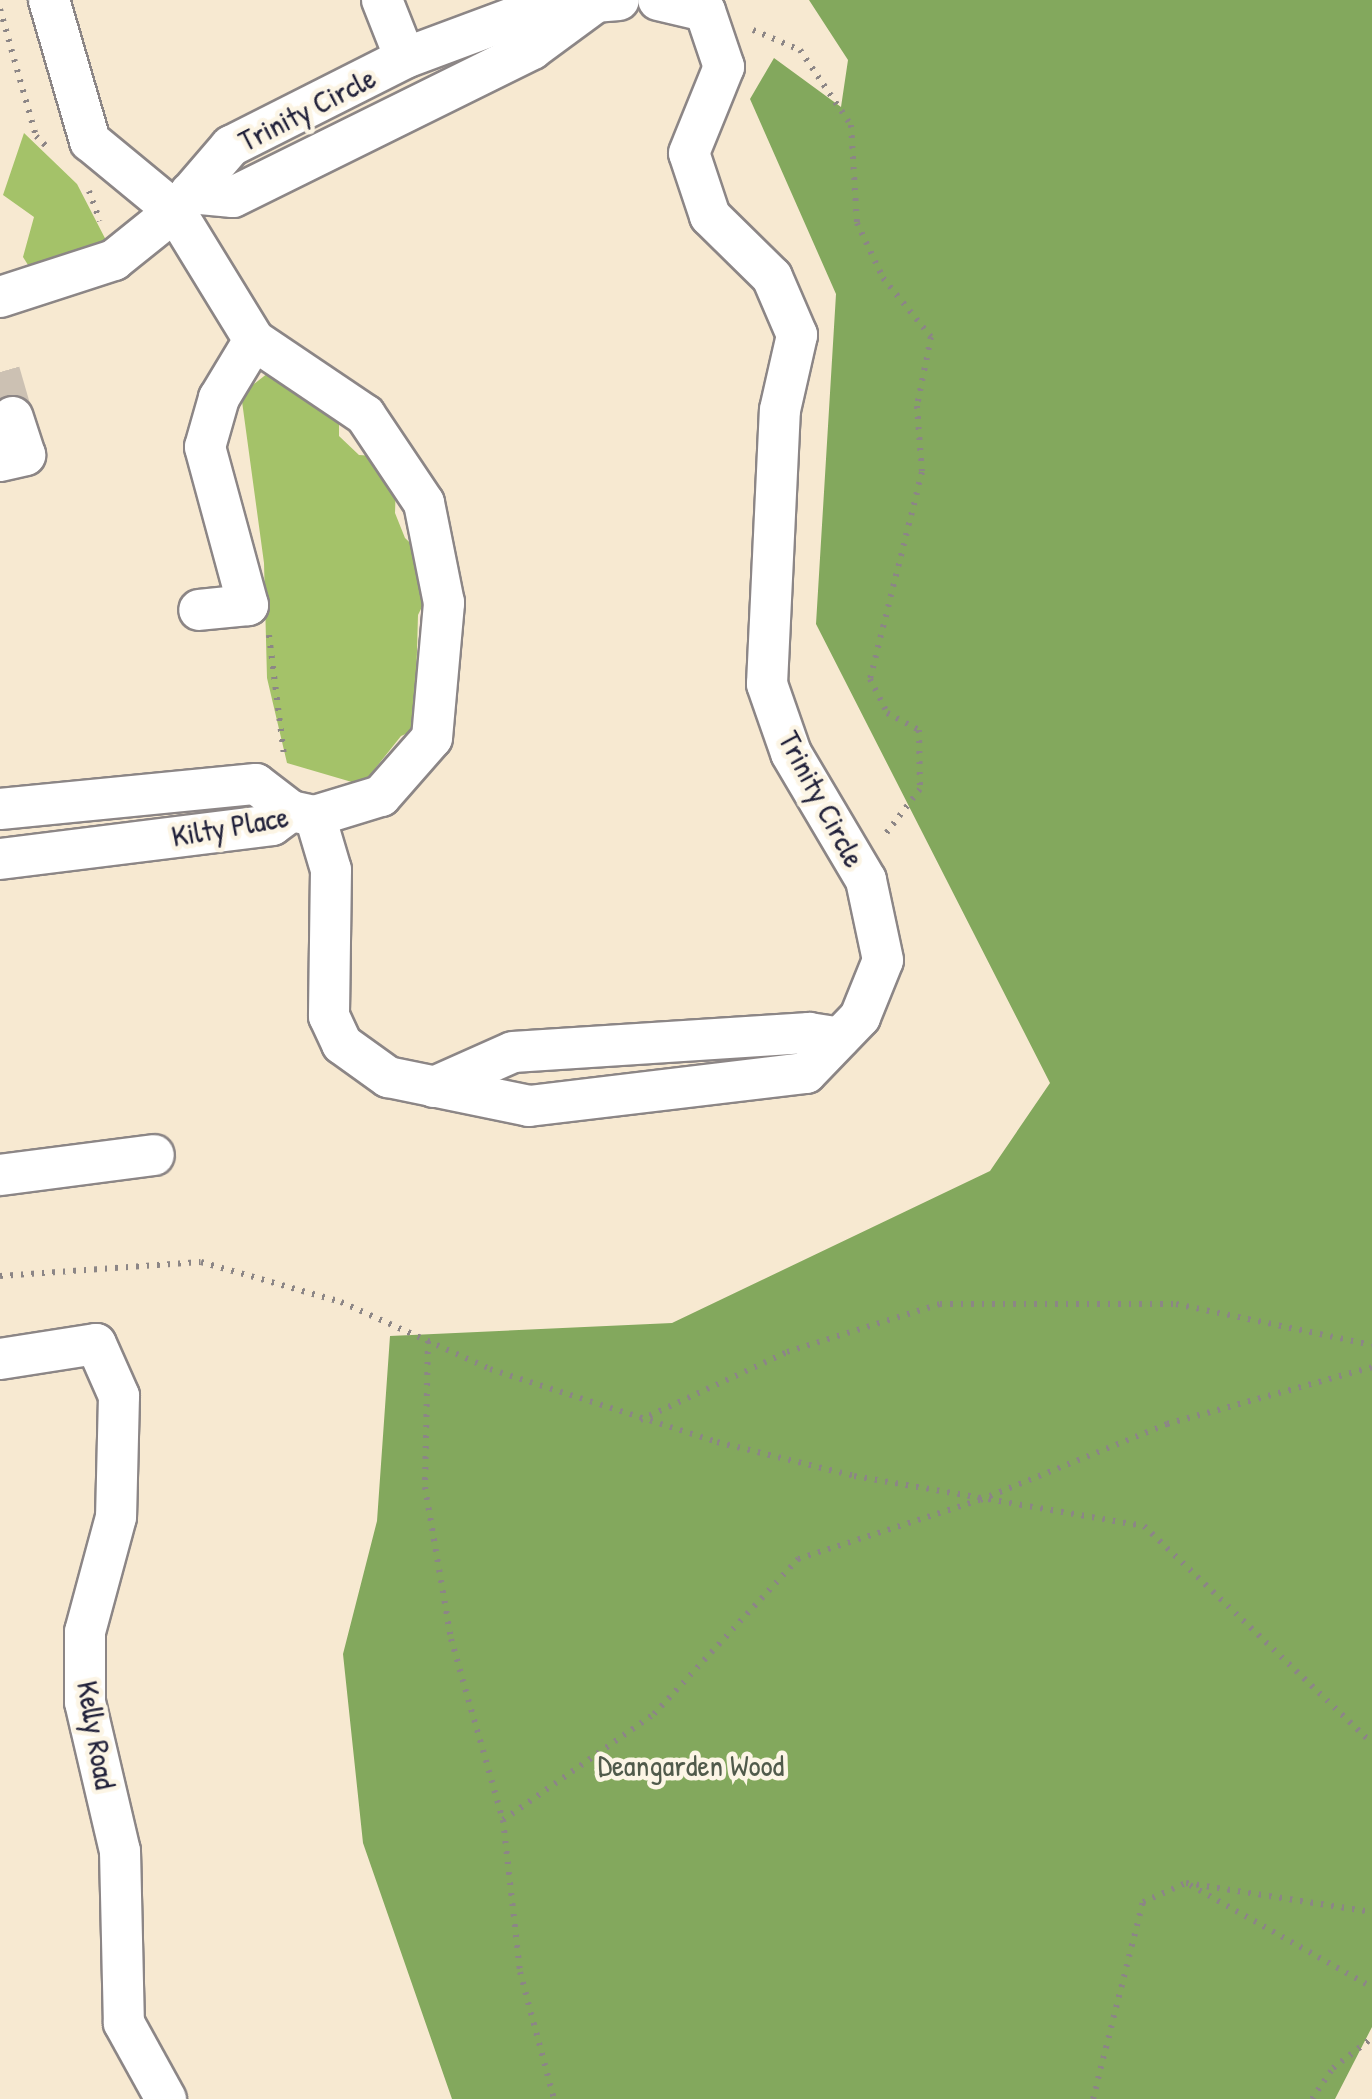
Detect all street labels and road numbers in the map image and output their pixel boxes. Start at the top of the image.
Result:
street label: Trinity Circle [233,59,381,159]
street label: Trinity Circle [771,725,873,873]
street label: Kilty Place [169,798,291,854]
street label: Kelly Road [70,1678,124,1792]

